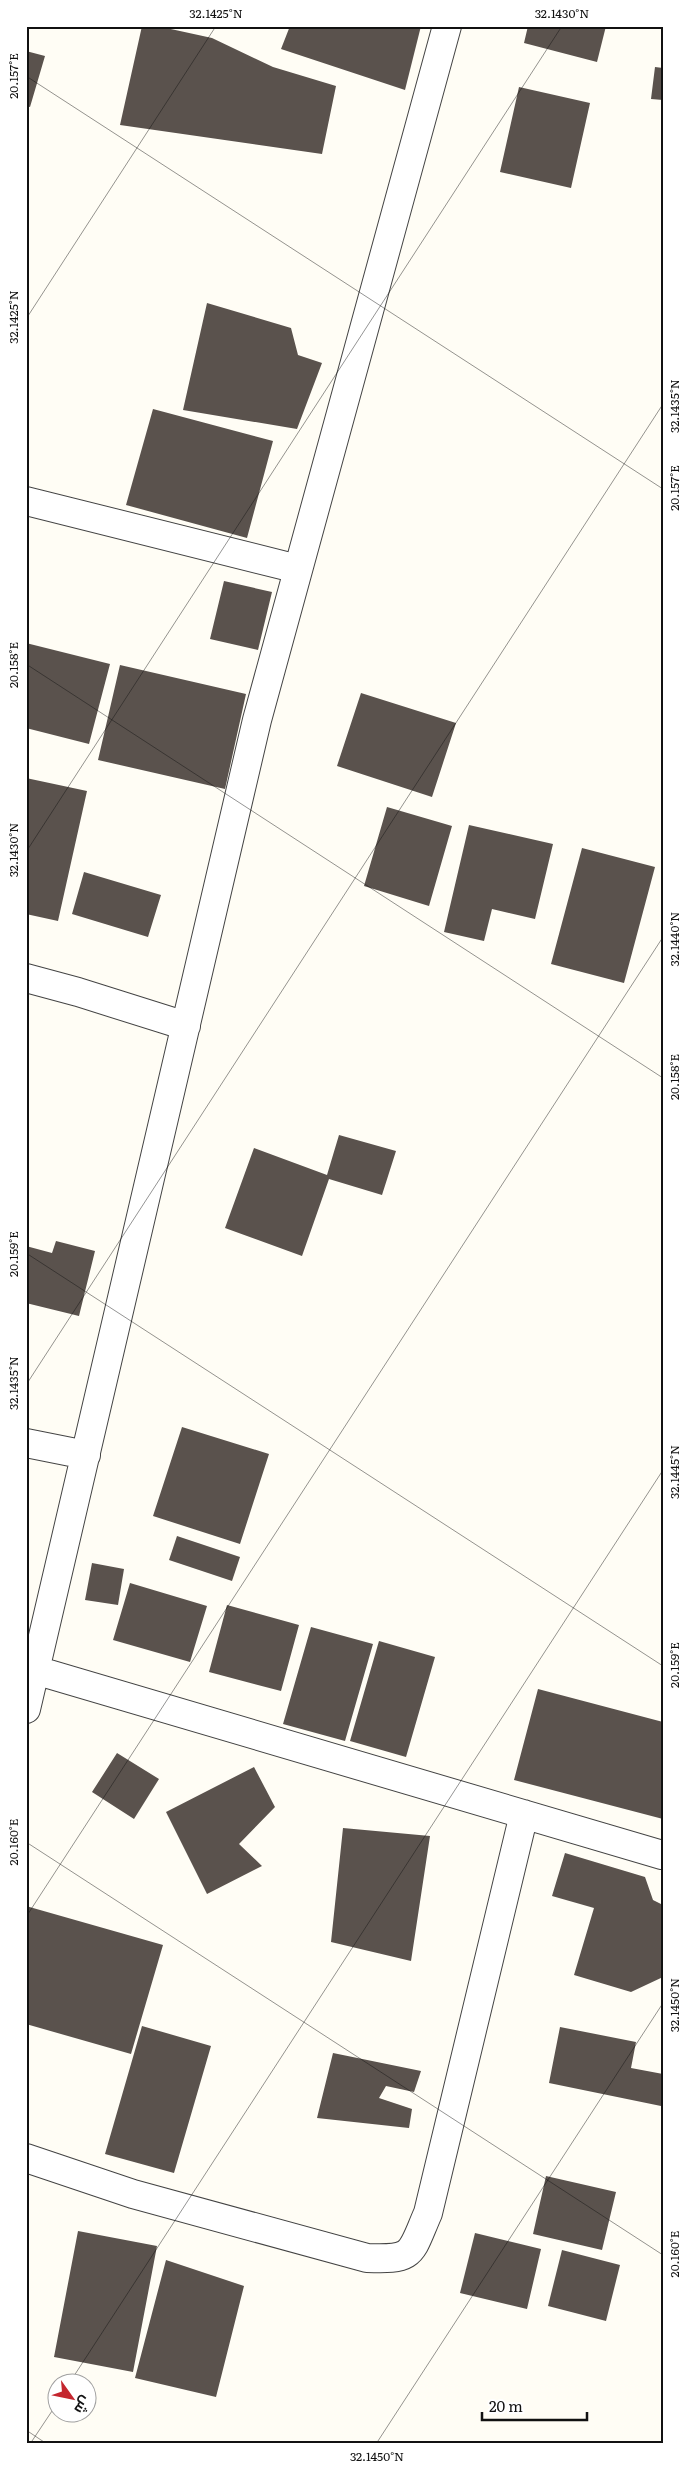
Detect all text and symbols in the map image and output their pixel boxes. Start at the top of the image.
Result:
text: 32.1425°N [189,4,243,22]
text: 32.1430°N [535,4,589,22]
text: 20.157°E [4,53,22,99]
text: 32.1425°N [4,290,22,344]
text: 32.1435°N [665,379,683,433]
text: 20.157°E [665,465,683,511]
text: 20.158°E [4,642,22,688]
text: 32.1430°N [4,823,22,877]
text: 32.1440°N [665,912,683,966]
text: 20.158°E [665,1054,683,1100]
text: 20.159°E [4,1231,22,1277]
text: 32.1435°N [4,1356,22,1410]
text: 32.1445°N [665,1445,683,1499]
text: 20.159°E [665,1642,683,1688]
text: 20.160°E [4,1818,22,1865]
text: 32.1450°N [665,1978,683,2032]
text: 20.160°E [665,2230,683,2277]
north arrow [48,2372,98,2422]
scale bar [482,2390,586,2422]
text: ش [70,2393,97,2419]
text: 20 m [489,2394,523,2417]
text: 32.1450°N [350,2447,404,2465]

